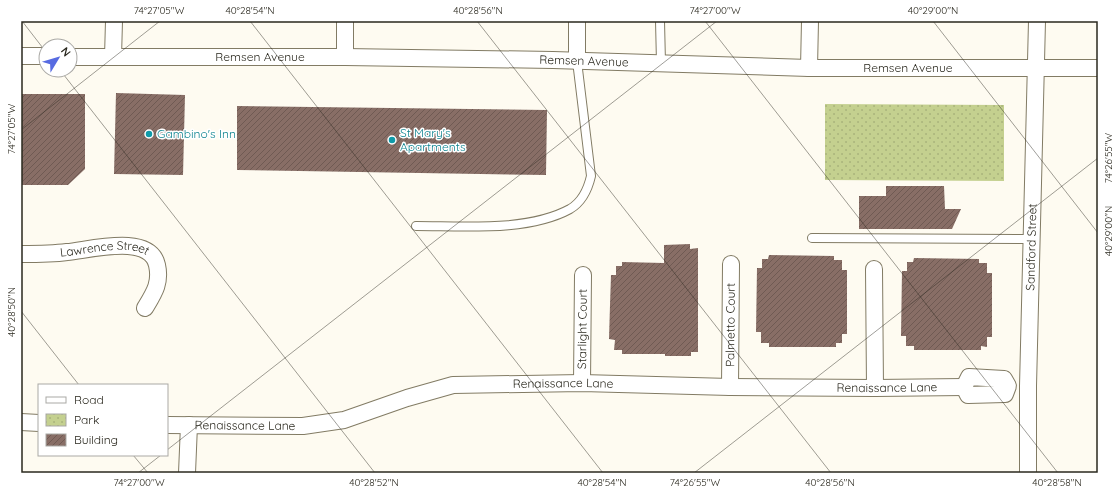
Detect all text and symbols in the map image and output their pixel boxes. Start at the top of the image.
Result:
text: 74°27'05"W [134,4,185,17]
text: 40°28'54"N [225,4,275,17]
text: 40°28'56"N [453,4,503,17]
text: 74°27'00"W [689,4,741,17]
text: 40°29'00"N [908,4,958,17]
north arrow [38,38,78,78]
text: N [58,44,74,59]
street label: Remsen Avenue [215,49,305,64]
street label: Remsen Avenue [539,52,629,69]
street label: Remsen Avenue [863,60,953,75]
text: 74°27'05"W [5,103,18,154]
place label: St Mary's Apartments [400,125,466,154]
place label: Gambino's Inn [157,126,236,141]
marker: Gambino's Inn [144,129,154,139]
text: 74°26'55"W [1102,132,1115,183]
marker: St Mary's Apartments [387,135,397,145]
street label: Sandford Street [1022,203,1039,291]
text: 40°29'00"N [1102,206,1115,256]
street label: Lawrence Street [59,238,152,260]
street label: Palmetto Court [722,283,738,367]
text: 40°28'50"N [5,287,18,337]
street label: Starlight Court [574,289,590,369]
street label: Renaissance Lane [512,375,614,391]
street label: Renaissance Lane [836,379,938,395]
legend [38,384,168,456]
text: Road [74,392,104,407]
text: Park [74,412,99,427]
street label: Renaissance Lane [195,417,296,433]
text: Building [74,432,118,447]
text: 74°27'00"W [113,476,165,489]
text: 40°28'52"N [349,476,399,489]
text: 40°28'54"N [577,476,627,489]
text: 74°26'55"W [670,476,721,489]
text: 40°28'56"N [805,476,855,489]
text: 40°28'58"N [1032,476,1082,489]

